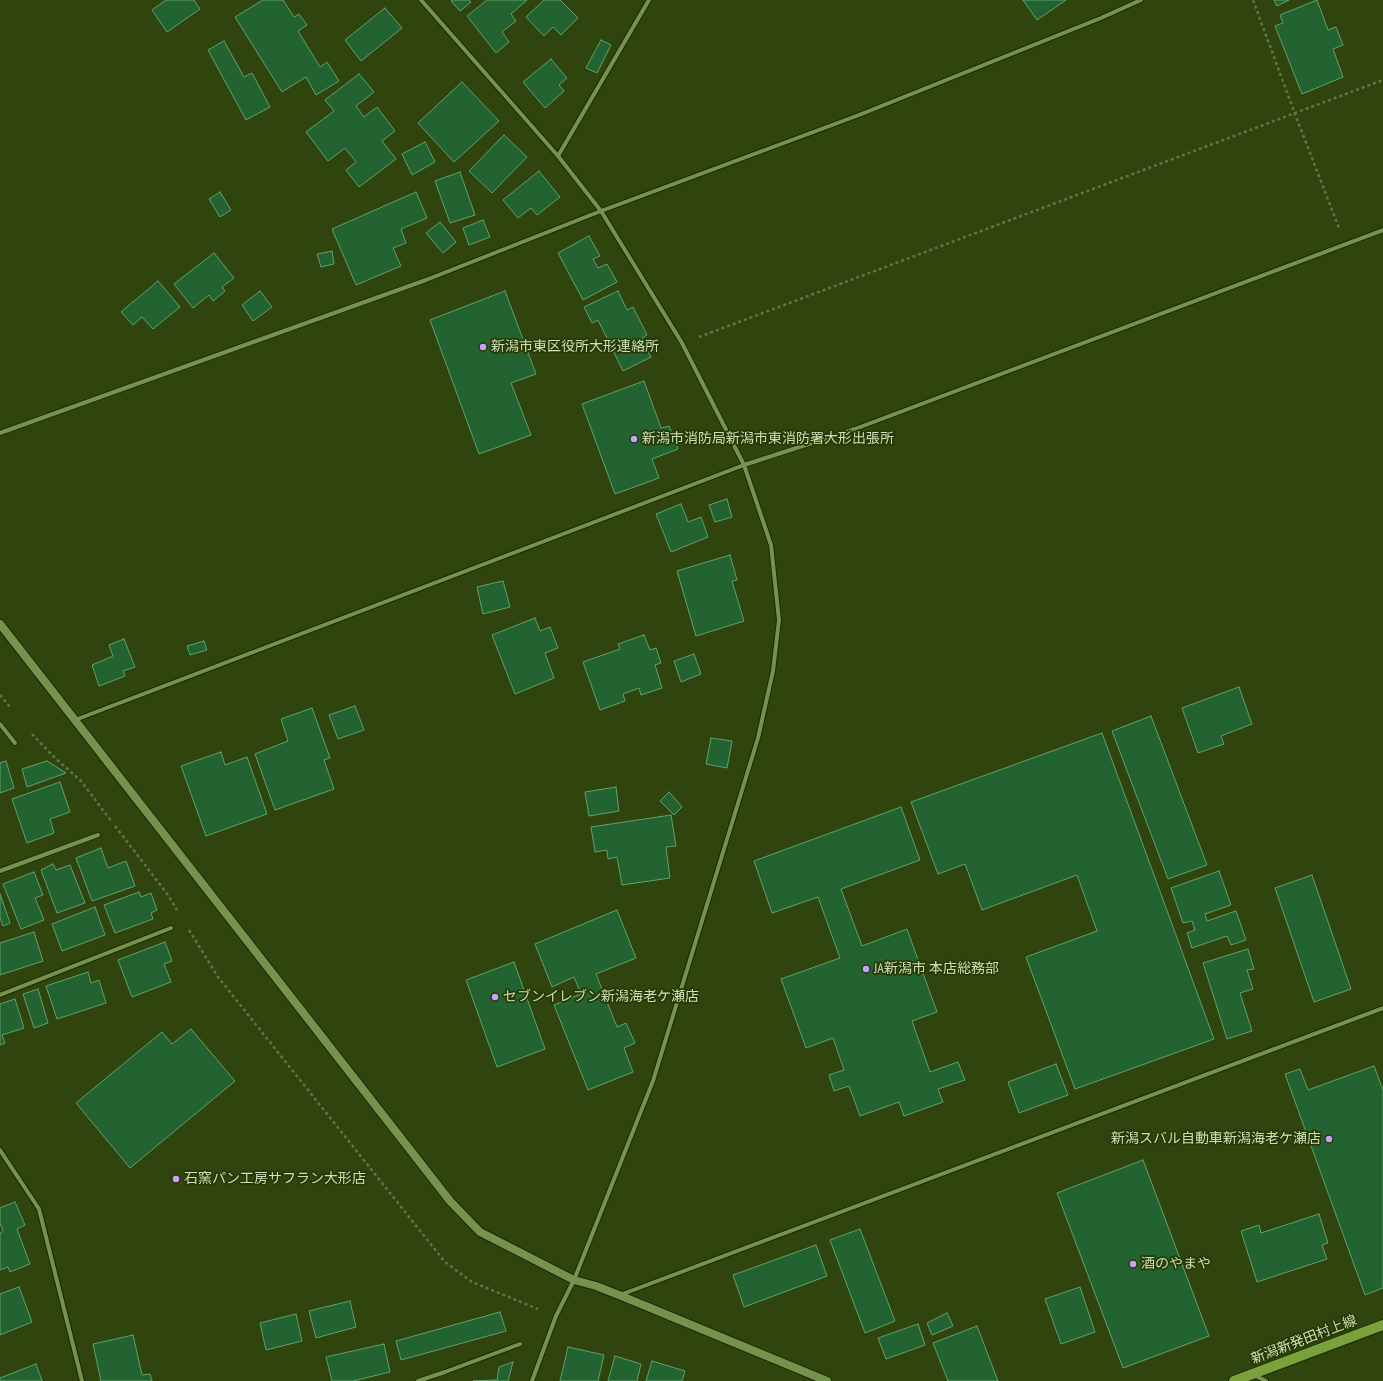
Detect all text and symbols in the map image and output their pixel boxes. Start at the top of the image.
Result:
place label: 新潟市東区役所大形連絡所 [491,339,659,355]
marker: 新潟市東区役所大形連絡所 [478,342,488,352]
place label: 新潟市消防局新潟市東消防署大形出張所 [642,431,894,447]
marker: 新潟市消防局新潟市東消防署大形出張所 [629,434,639,444]
place label: JA新潟市 本店総務部 [874,961,999,977]
marker: JA新潟市 本店総務部 [861,964,871,974]
place label: セブンイレブン新潟海老ケ瀬店 [503,989,699,1005]
marker: セブンイレブン新潟海老ケ瀬店 [490,992,500,1002]
place label: 新潟スバル自動車新潟海老ケ瀬店 [1111,1131,1321,1147]
marker: 新潟スバル自動車新潟海老ケ瀬店 [1324,1134,1334,1144]
place label: 石窯パン工房サフラン大形店 [184,1171,366,1187]
marker: 石窯パン工房サフラン大形店 [171,1174,181,1184]
place label: 酒のやまや [1141,1256,1211,1272]
marker: 酒のやまや [1128,1259,1138,1269]
street label: 新潟新発田村上線 [1249,1312,1359,1368]

